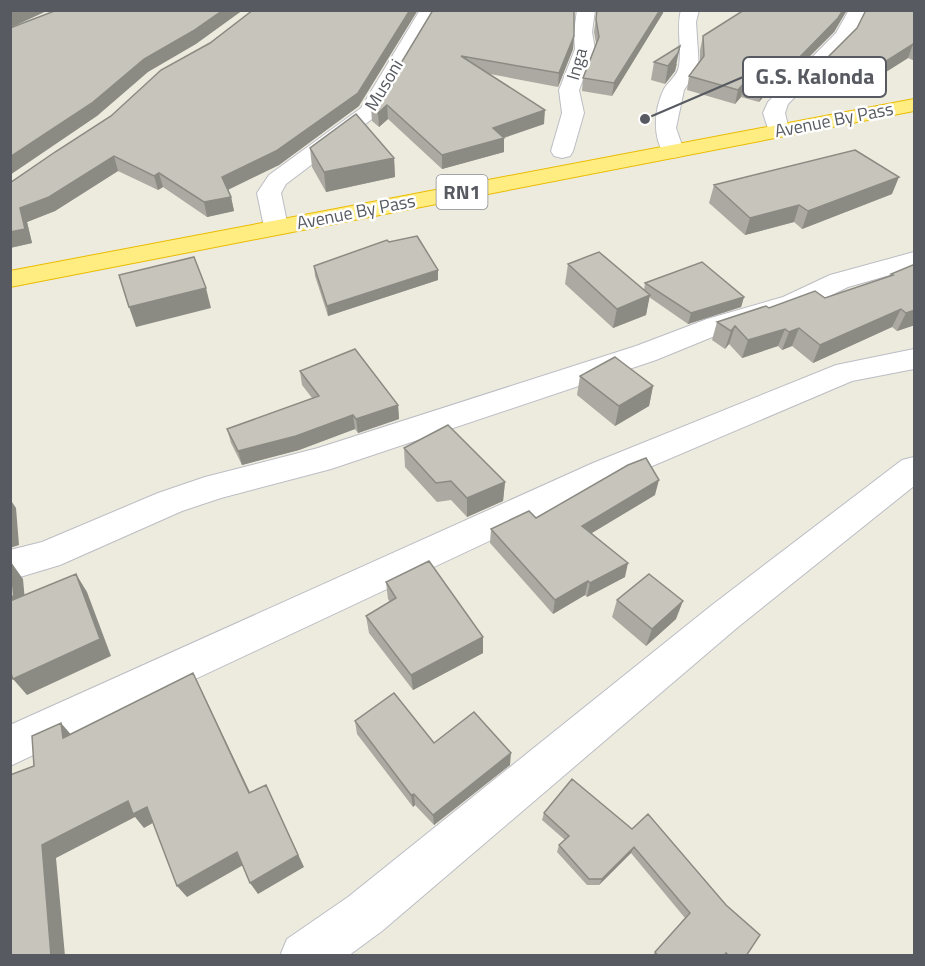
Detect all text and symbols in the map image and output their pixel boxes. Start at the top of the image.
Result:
street label: Inga [559,45,594,83]
street label: Musoni [358,54,410,116]
callout: G.S. Kalonda [743,57,886,97]
text: G.S. Kalonda [756,59,874,93]
street label: Avenue By Pass [772,95,896,144]
road number: RN1 [436,175,488,209]
street label: Avenue By Pass [294,187,418,236]

